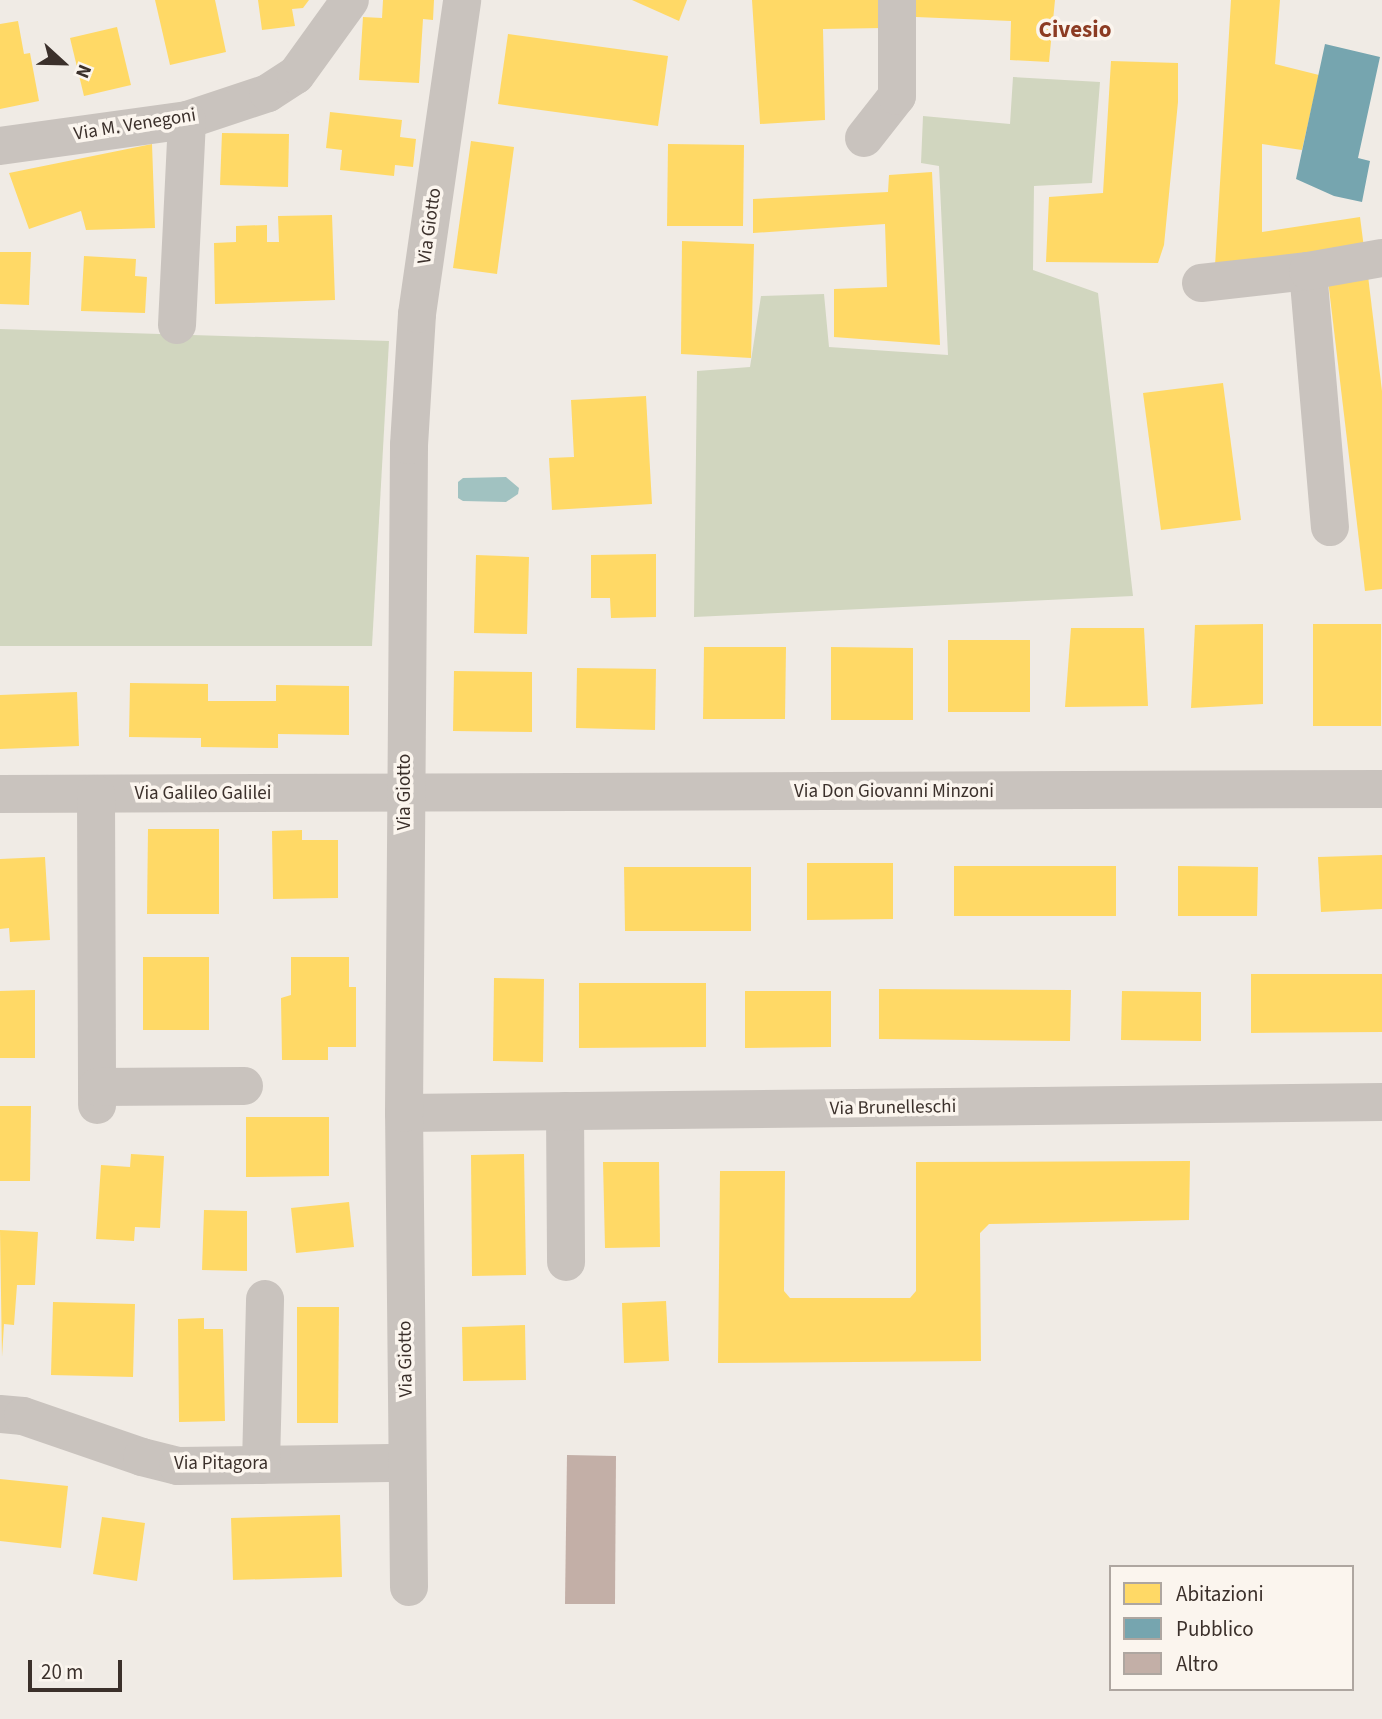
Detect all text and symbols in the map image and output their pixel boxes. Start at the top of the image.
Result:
district label: Civesio [1039,16,1111,44]
north arrow [28,28,98,98]
text: N [68,60,98,82]
street label: Via M. Venegoni [72,104,198,146]
street label: Via Giotto [413,186,447,266]
street label: Via Giotto [394,754,416,830]
street label: Via Don Giovanni Minzoni [794,781,994,803]
street label: Via Galileo Galilei [135,783,271,805]
street label: Via Brunelleschi [830,1095,956,1121]
street label: Via Giotto [394,1320,418,1398]
street label: Via Pitagora [174,1453,268,1475]
legend [1109,1565,1354,1691]
text: Abitazioni [1176,1579,1264,1609]
text: Pubblico [1176,1614,1254,1644]
scale bar [32,1646,126,1690]
text: Altro [1176,1649,1218,1679]
text: 20 m [41,1657,83,1687]

